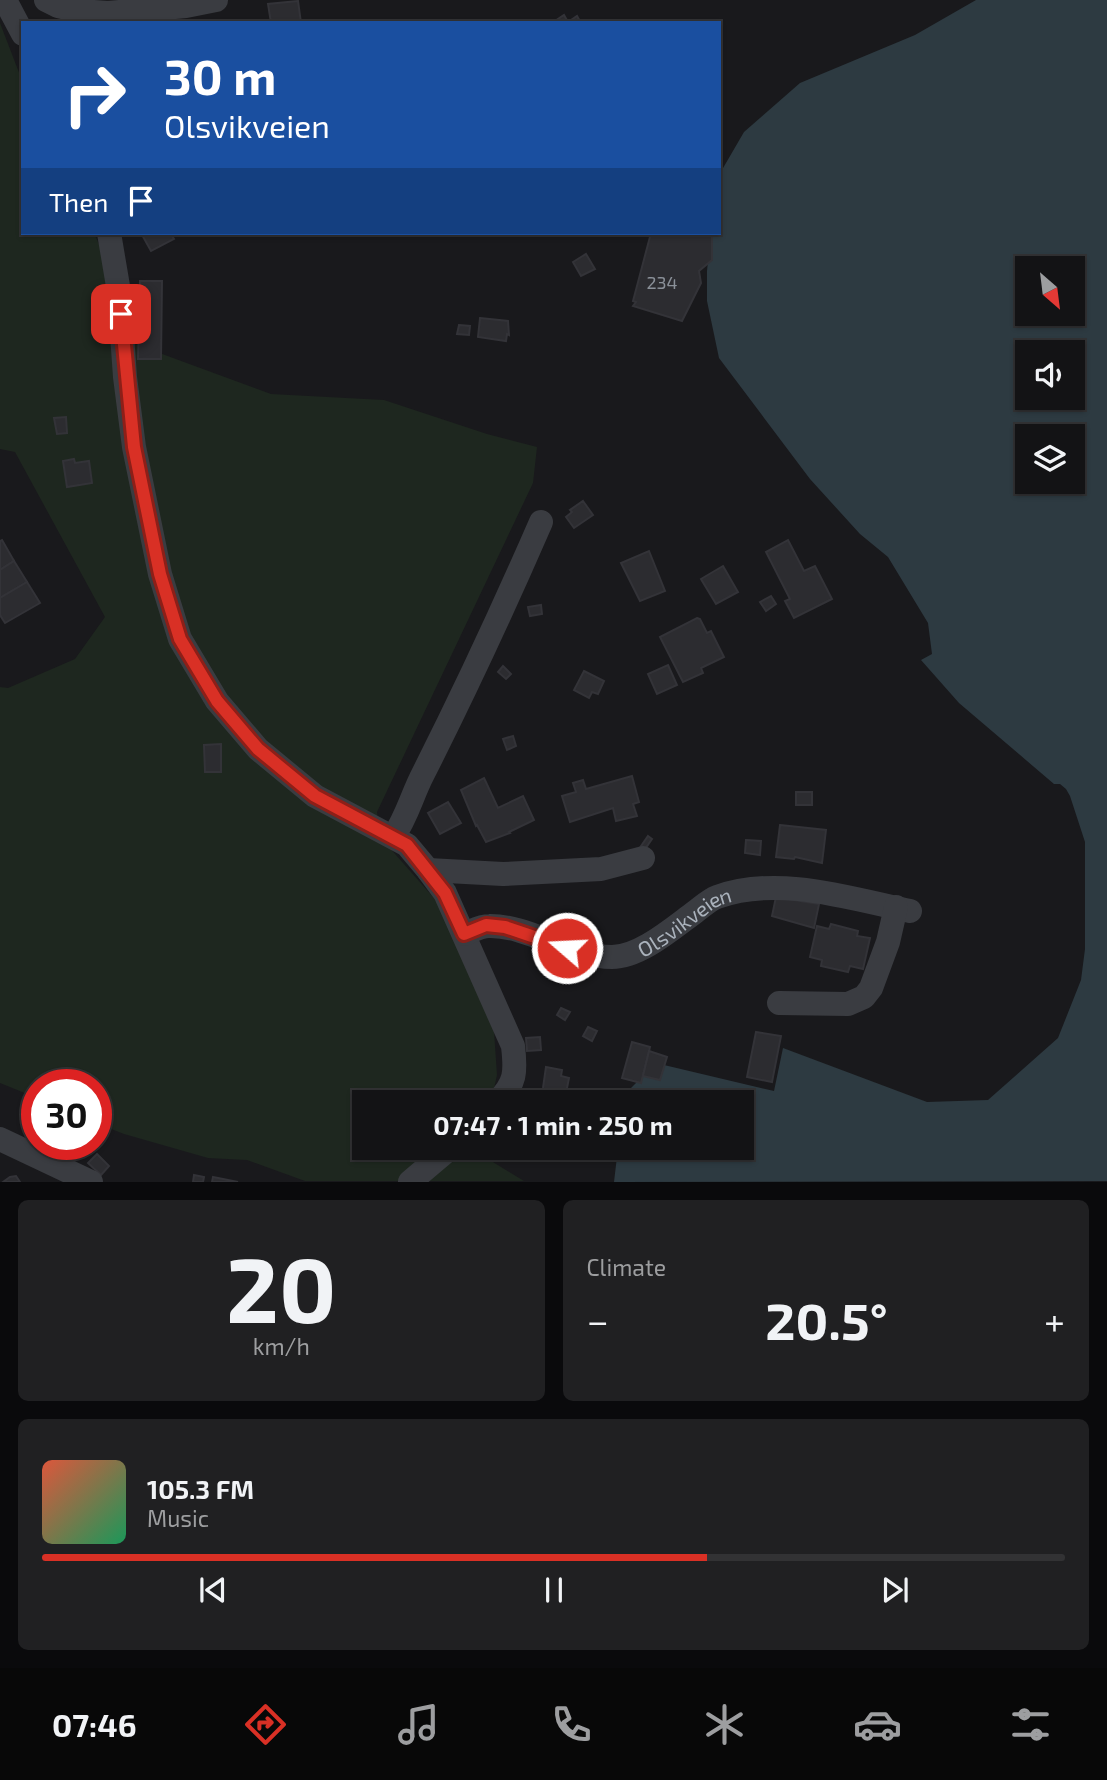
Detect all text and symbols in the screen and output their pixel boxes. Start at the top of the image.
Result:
text: 30 m [164,46,276,105]
icon: right [49,49,140,140]
text: Olsvikveien [164,106,330,144]
icon: arrive [122,182,160,220]
text: Then [49,186,108,217]
north arrow [1015,256,1085,326]
map controls [1015,256,1085,494]
house number: 234 [646,271,678,293]
pin [91,284,151,344]
icon: arrive [102,295,140,333]
button: sound [1015,340,1085,410]
button: layers [1015,424,1085,494]
street label: Olsvikveien [633,881,734,961]
position arrow [530,911,604,985]
speed limit sign: 30 [21,1069,112,1160]
text: 07:47 · 1 min · 250 m [433,1109,673,1140]
text: 20 [226,1232,336,1341]
text: Climate [587,1253,666,1281]
text: 20.5° [765,1288,888,1350]
text: − [587,1297,609,1343]
text: + [1044,1297,1065,1343]
text: km/h [253,1332,310,1360]
text: 105.3 FM [147,1473,254,1504]
text: Music [147,1504,209,1532]
icon: previous [194,1571,232,1609]
icon: pause [535,1571,573,1609]
icon: next [876,1571,914,1609]
icon: directions [241,1700,290,1749]
icon: music [394,1700,443,1749]
icon: phone [547,1700,596,1749]
icon: climate [700,1700,749,1749]
icon: car [853,1700,902,1749]
icon: filters [1006,1700,1055,1749]
text: 07:46 [52,1705,137,1743]

